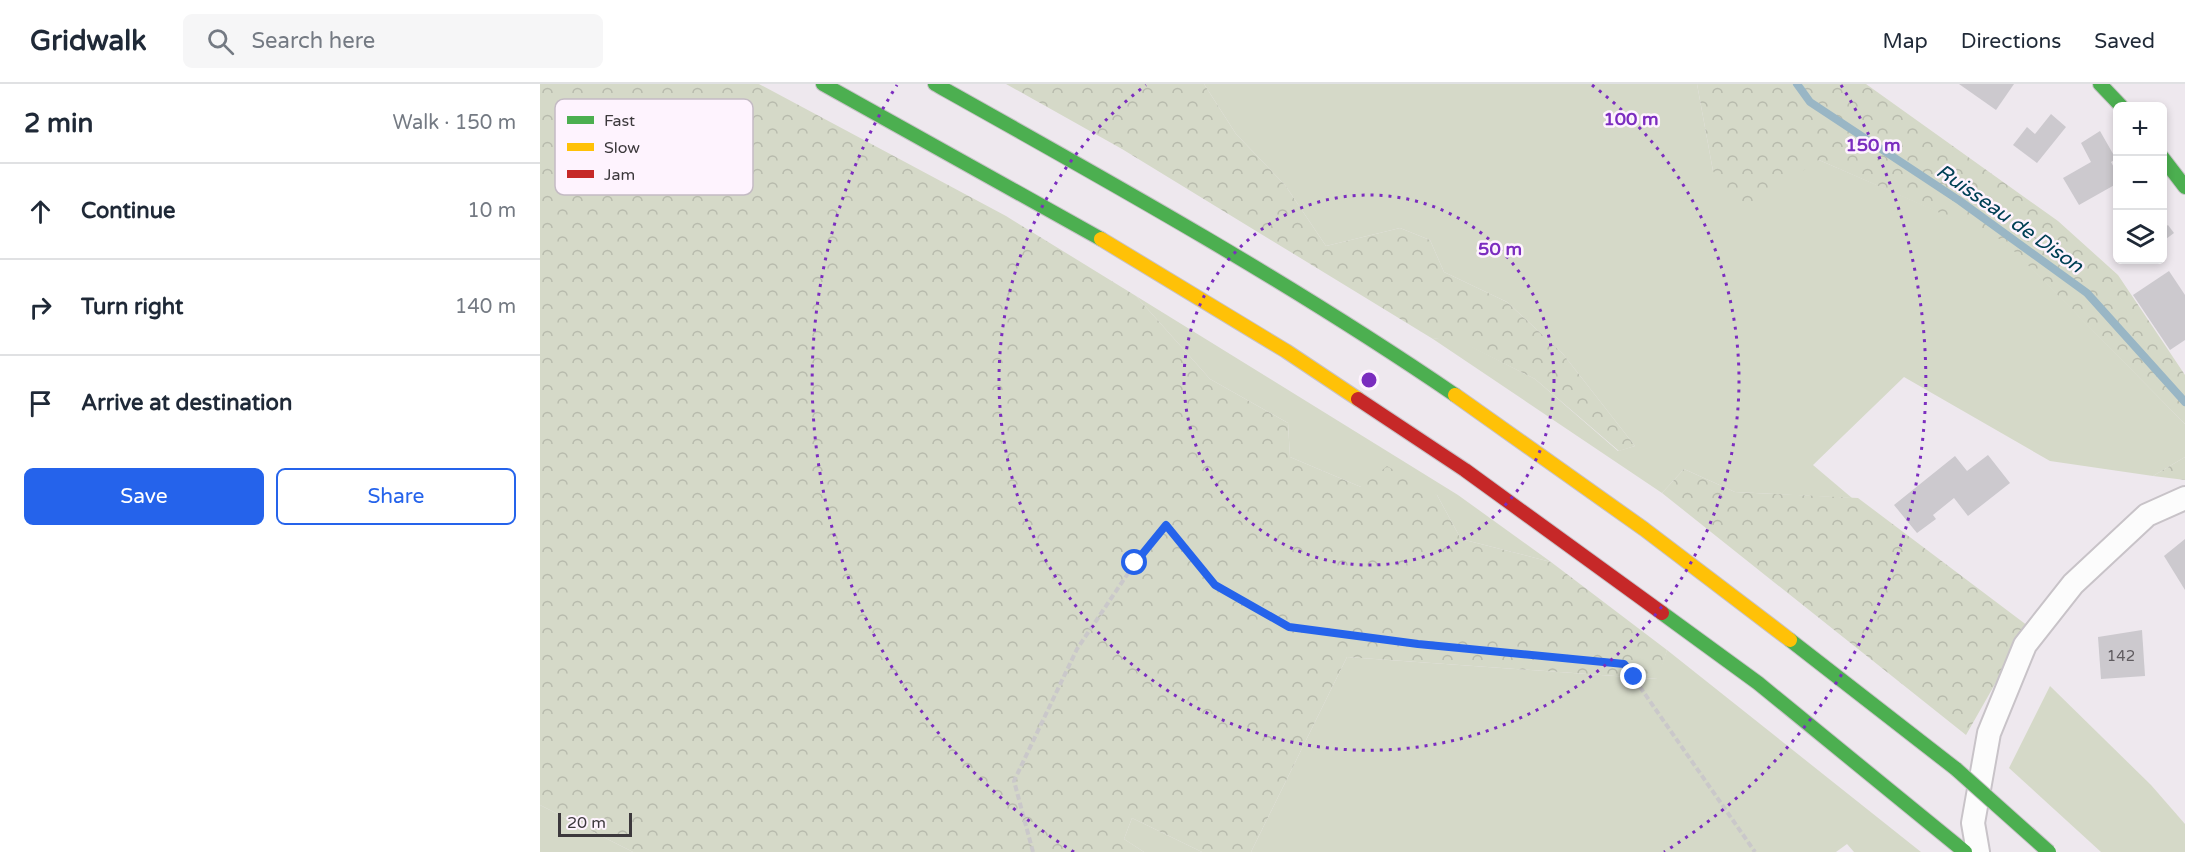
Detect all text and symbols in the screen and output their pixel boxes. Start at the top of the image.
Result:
search box [183,14,603,68]
text: Gridwalk [30,24,147,58]
icon: search [204,25,237,58]
text: Search here [252,28,375,54]
text: Map [1882,29,1928,54]
text: Directions [1961,29,2061,54]
text: Saved [2094,29,2155,54]
legend [555,99,753,195]
map controls [2113,102,2167,264]
button: + [2113,102,2167,156]
text: 2 min [24,108,93,139]
text: 100 m [1603,108,1659,130]
text: Walk · 150 m [393,111,516,135]
text: Fast [604,111,635,131]
text: 150 m [1845,134,1901,156]
text: Slow [604,138,640,158]
button: − [2113,156,2167,210]
water label: Ruisseau de Dison [1932,159,2088,279]
text: Jam [604,165,635,185]
icon: ahead [24,195,57,228]
text: Continue [81,198,176,224]
text: 10 m [467,199,516,223]
button: layers [2113,210,2167,264]
text: 50 m [1478,238,1522,260]
icon: right [24,291,57,324]
text: Turn right [81,294,183,320]
text: 140 m [455,295,516,319]
centre of rings [1359,370,1379,390]
icon: arrive [24,387,57,420]
text: Arrive at destination [81,390,292,416]
button: Save [24,468,264,525]
button: Share [276,468,516,525]
route start [1121,549,1147,575]
house number: 142 [2107,647,2135,665]
route end [1620,663,1646,689]
scale bar [558,810,632,838]
text: 20 m [567,813,606,833]

